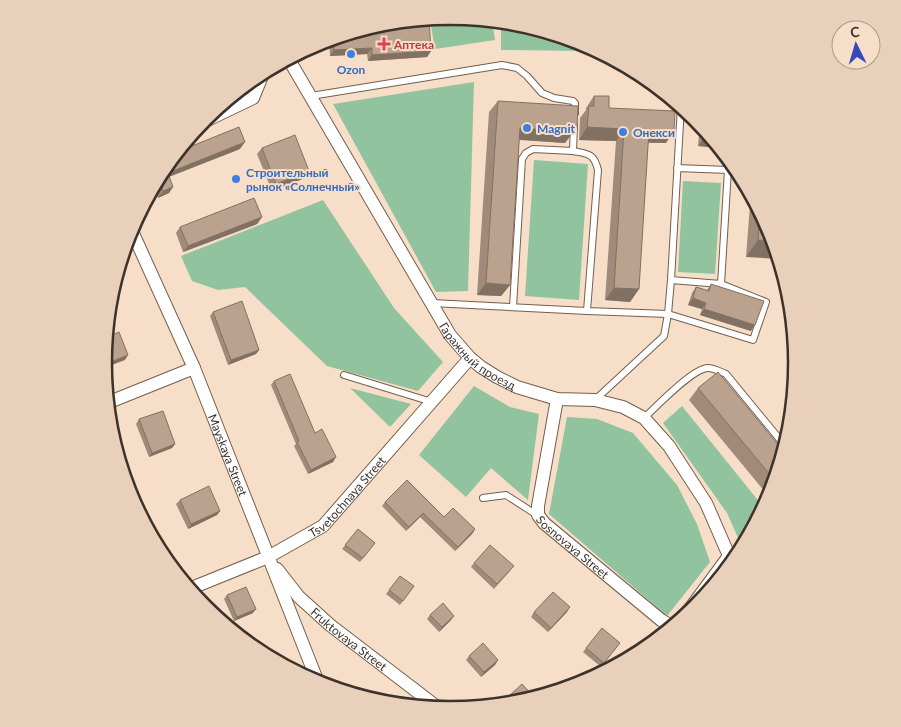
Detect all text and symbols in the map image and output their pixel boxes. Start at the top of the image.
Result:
north arrow [831,20,881,70]
text: С [849,23,861,40]
place label: Аптека [393,37,434,52]
marker: Аптека [378,38,390,50]
marker: Ozon [345,48,357,60]
place label: Ozon [337,62,366,77]
place label: Magnit [537,121,575,136]
marker: Magnit [521,122,533,134]
place label: Онекси [633,125,675,140]
marker: Онекси [617,126,629,138]
place label: Строительный рынок «Солнечный» [246,165,360,194]
marker: Строительный рынок «Солнечный» [230,173,242,185]
street label: Гаражный проезд [437,319,519,393]
street label: Mayskaya Street [205,412,251,499]
street label: Tsvetochnaya Street [306,452,389,540]
street label: Sosnovaya Street [533,512,613,582]
street label: Fruktovaya Street [308,604,391,674]

